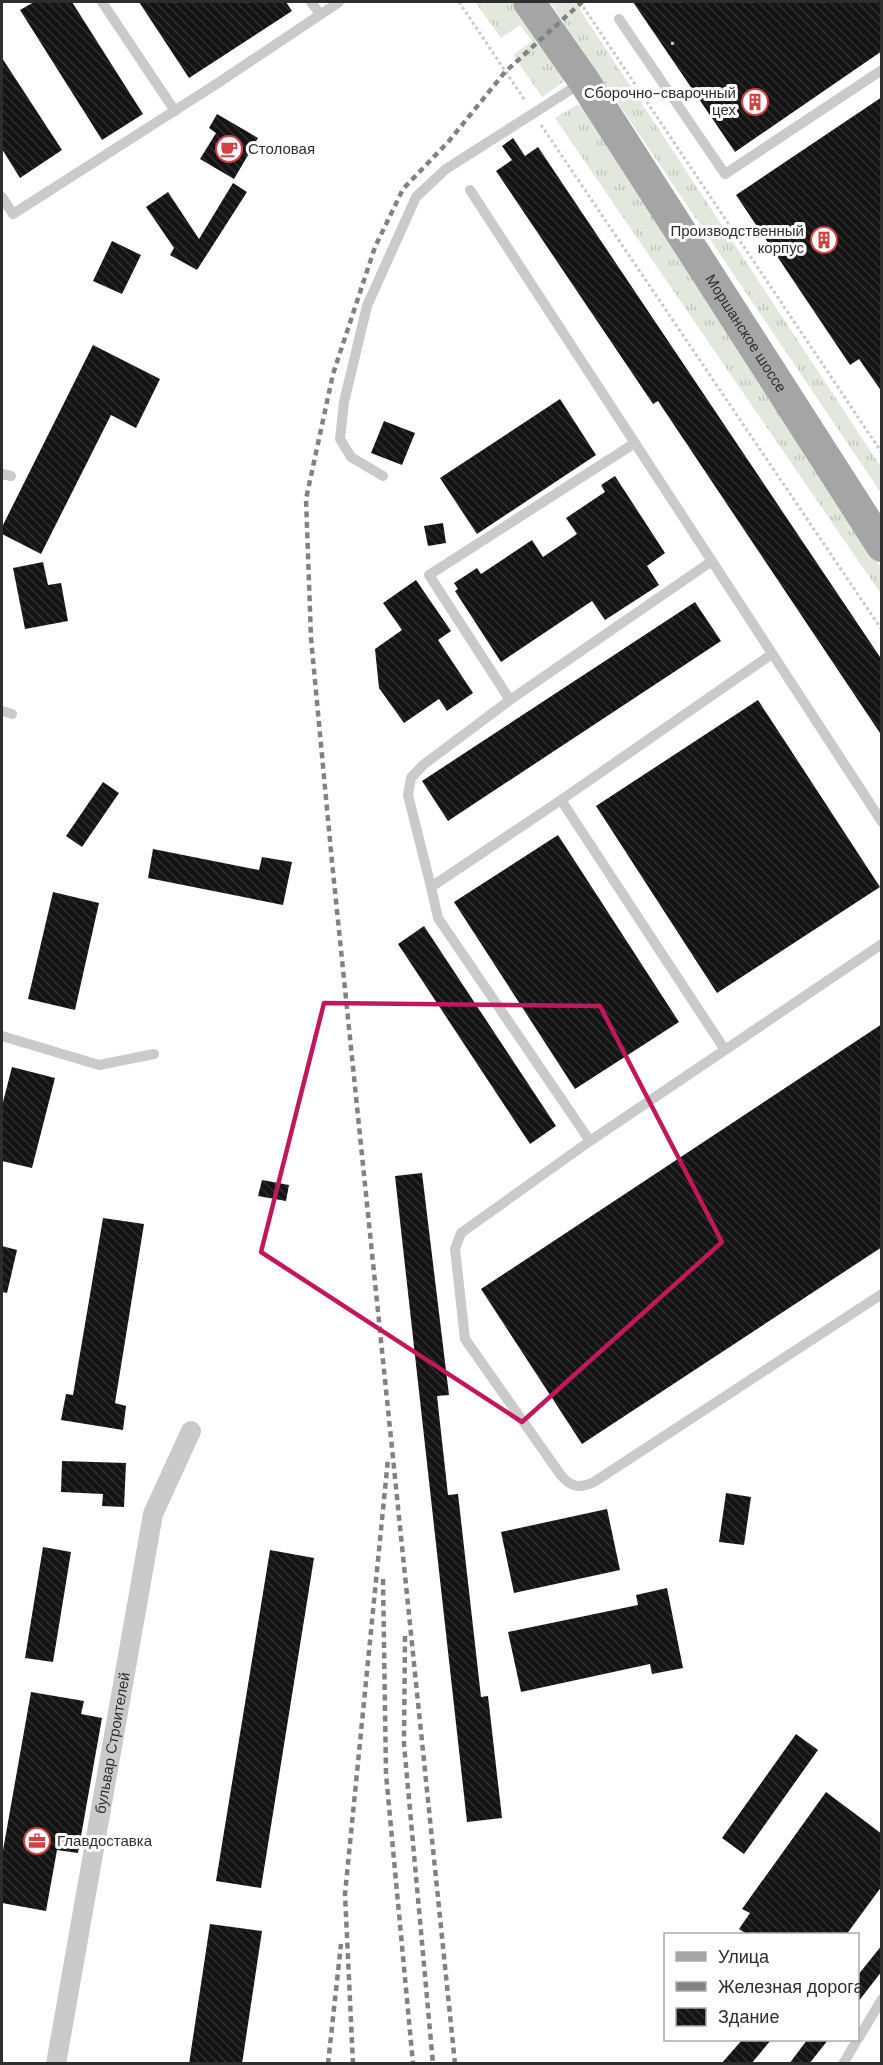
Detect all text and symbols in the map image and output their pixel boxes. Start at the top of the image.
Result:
place label: Сборочно-сварочный цех [584,83,736,120]
building icon: Сборочно-сварочный цех [740,87,770,117]
cafe icon: Столовая [214,134,244,164]
place label: Столовая [248,139,315,159]
place label: Производственный корпус [670,221,804,258]
building icon: Производственный корпус [809,225,839,255]
street label: Моршанское шоссе [700,270,791,396]
street label: бульвар Строителей [90,1671,135,1815]
office icon: Главдоставка [22,1826,52,1856]
place label: Главдоставка [57,1831,153,1851]
legend [664,1933,859,2041]
text: Улица [718,1945,770,1969]
text: Железная дорога [718,1975,864,1999]
text: Здание [718,2005,779,2029]

